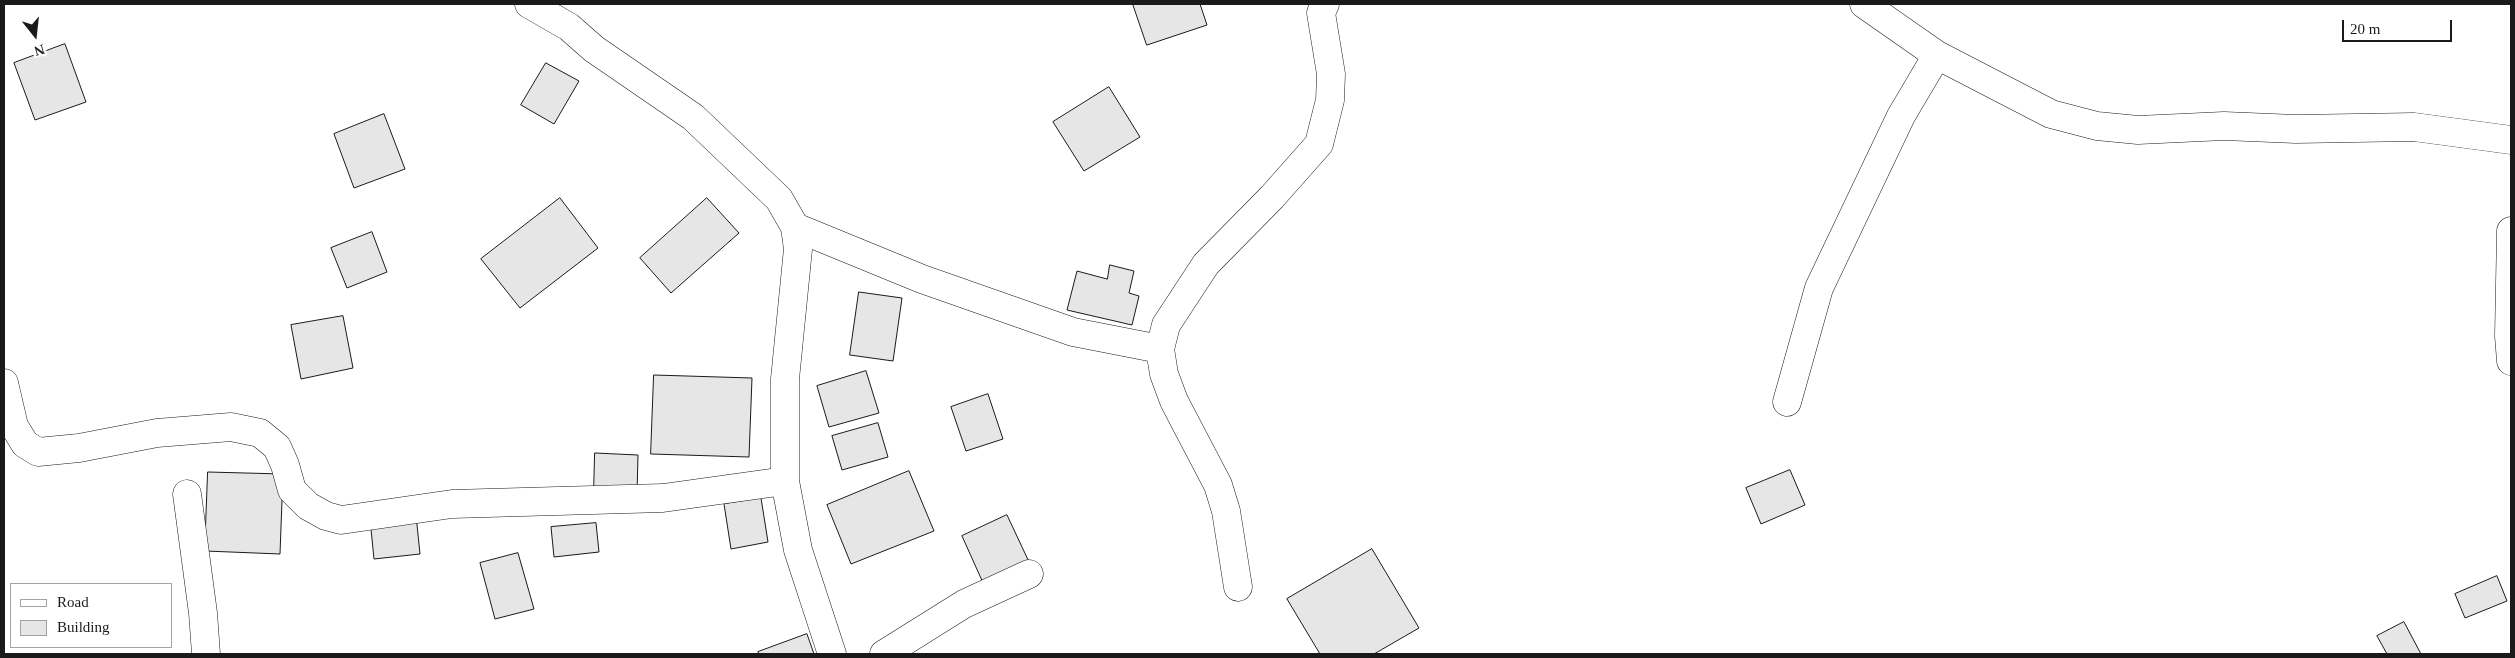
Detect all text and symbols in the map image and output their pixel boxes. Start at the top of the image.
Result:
north arrow [10,10,60,60]
scale bar [2345,10,2455,42]
text: 20 m [2350,21,2380,37]
text: N [32,41,46,59]
legend [10,583,172,648]
text: Road [57,594,89,610]
text: Building [57,619,110,635]

